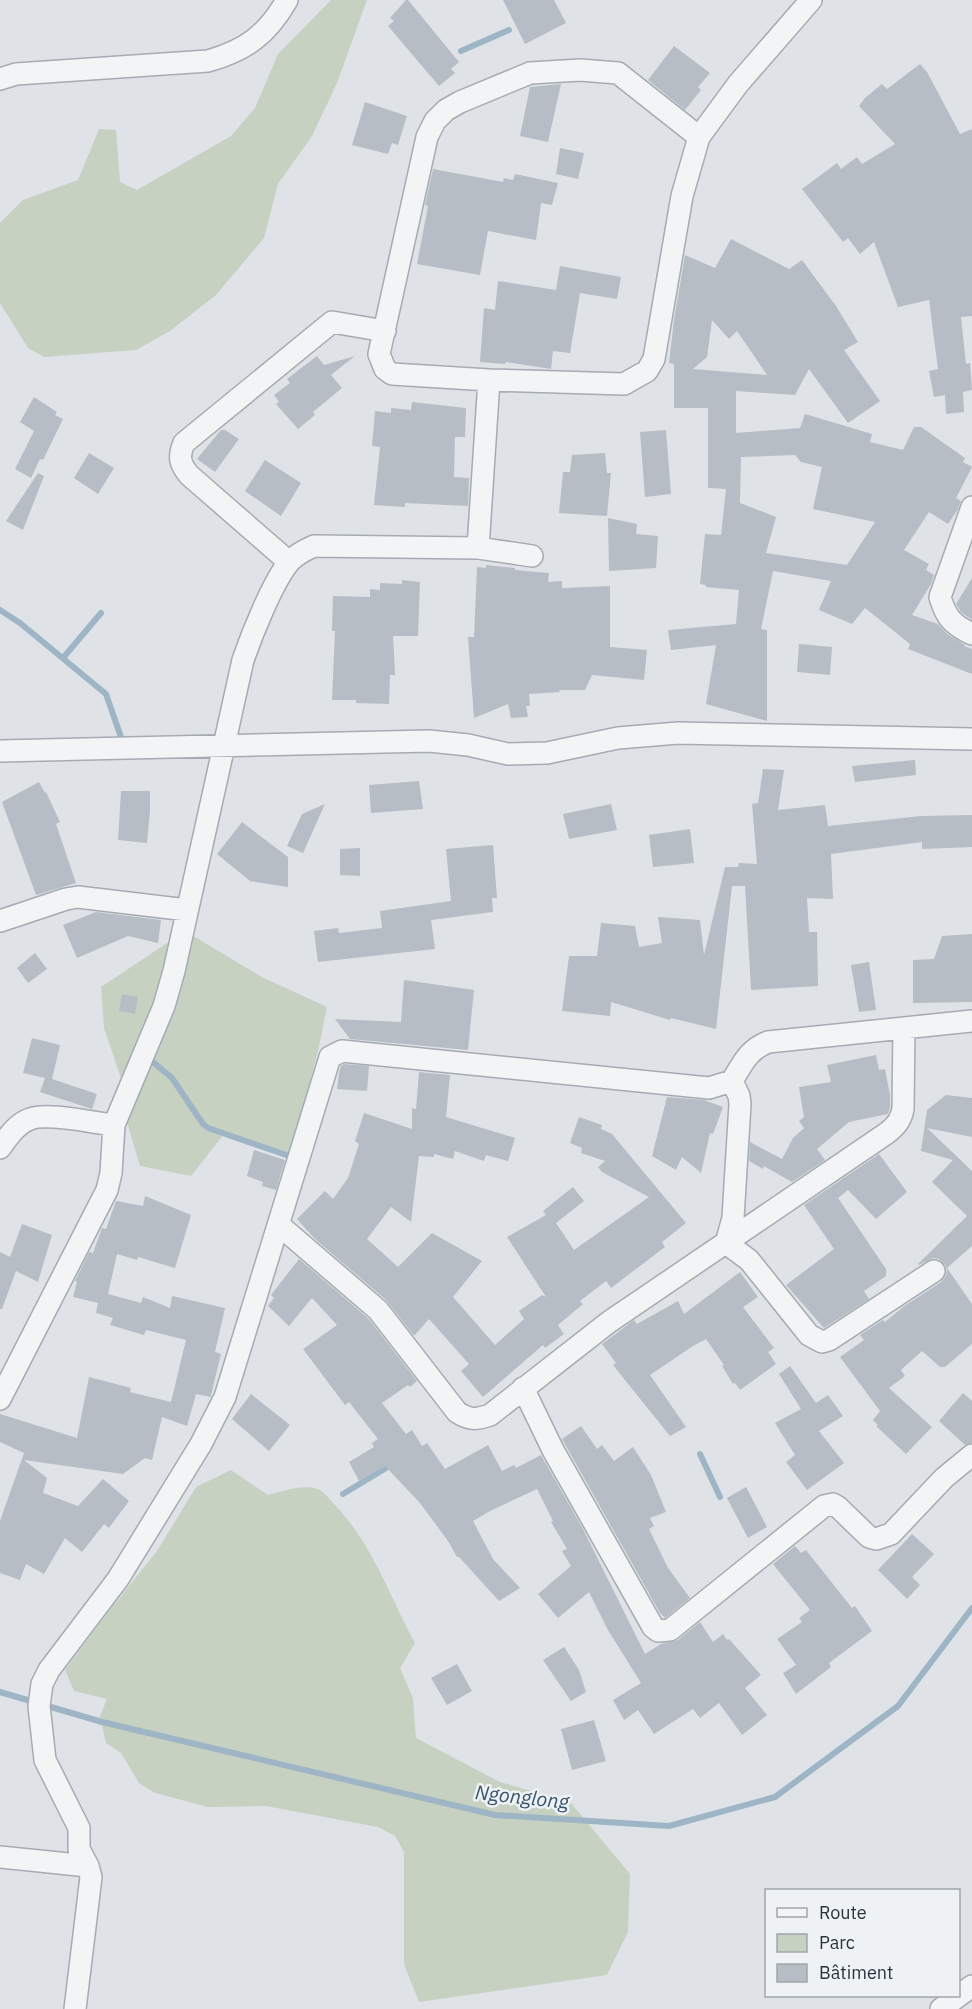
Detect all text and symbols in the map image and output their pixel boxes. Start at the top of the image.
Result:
water label: Ngonglong [474,1778,571,1815]
legend [765,1889,960,1997]
text: Route [819,1901,867,1924]
text: Parc [819,1931,855,1954]
text: Bâtiment [819,1961,893,1984]

